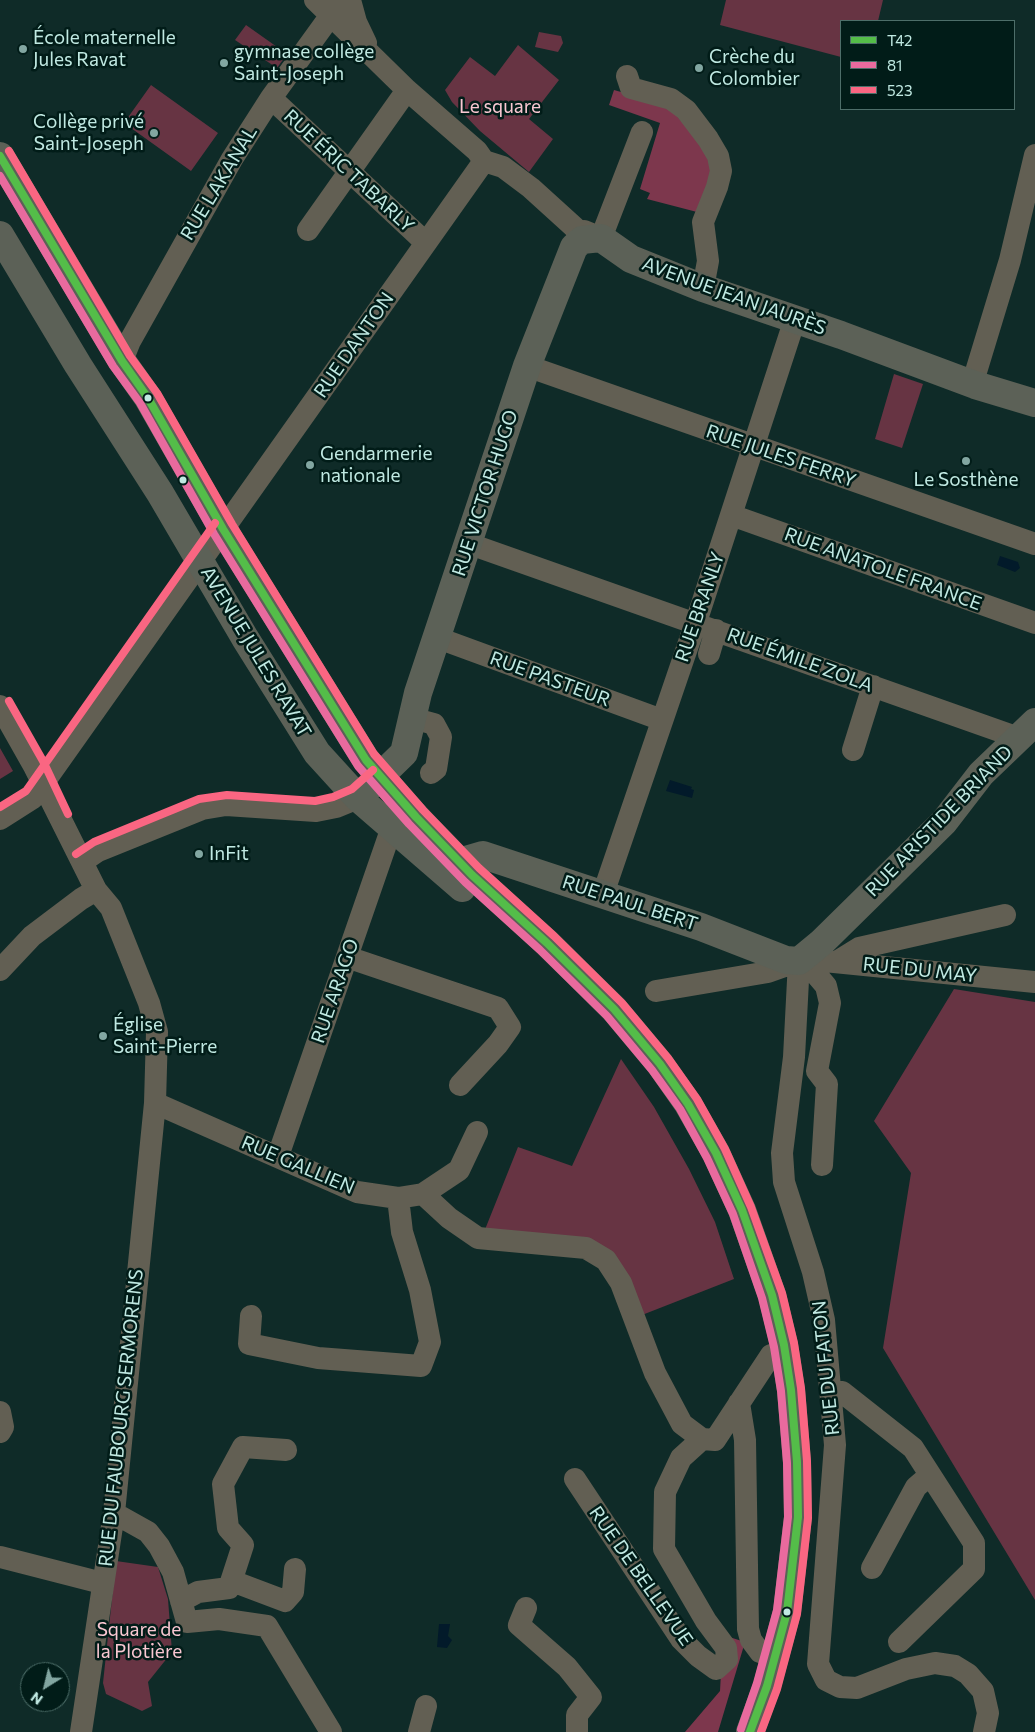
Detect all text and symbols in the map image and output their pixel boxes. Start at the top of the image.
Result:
legend [840,20,1015,110]
place label: École maternelle Jules Ravat [33,27,176,71]
text: T42 [887,31,912,49]
place label: gymnase collège Saint-Joseph [234,41,374,85]
marker: École maternelle Jules Ravat [17,43,29,55]
place label: Crèche du Colombier [709,46,800,90]
text: 81 [887,56,903,74]
marker: gymnase collège Saint-Joseph [218,57,230,69]
marker: Crèche du Colombier [693,62,705,74]
text: 523 [887,81,913,99]
park label: Le square [459,96,541,118]
street label: RUE ÉRIC TABARLY [279,105,419,237]
place label: Collège privé Saint-Joseph [33,111,144,155]
street label: RUE LAKANAL [176,122,262,244]
marker: Collège privé Saint-Joseph [148,127,160,139]
street label: AVENUE JEAN JAURÈS [639,252,829,340]
street label: RUE DANTON [309,288,399,402]
unlabelled marker [143,393,153,403]
street label: RUE VICTOR HUGO [447,407,523,579]
street label: RUE JULES FERRY [703,420,859,492]
place label: Gendarmerie nationale [320,443,432,487]
marker: Le Sosthène [960,455,972,467]
marker: Gendarmerie nationale [304,459,316,471]
place label: Le Sosthène [913,469,1019,491]
unlabelled marker [178,475,188,485]
street label: RUE ANATOLE FRANCE [781,523,985,615]
street label: RUE BRANLY [671,549,729,665]
street label: AVENUE JULES RAVAT [196,562,316,742]
street label: RUE ÉMILE ZOLA [724,623,876,697]
street label: RUE PASTEUR [487,647,613,711]
street label: RUE ARISTIDE BRIAND [861,741,1017,901]
place label: InFit [209,843,249,865]
marker: InFit [193,848,205,860]
street label: RUE PAUL BERT [559,870,701,936]
street label: RUE ARAGO [306,936,364,1046]
street label: RUE DU MAY [862,953,978,987]
place label: Église Saint-Pierre [113,1014,217,1058]
marker: Église Saint-Pierre [97,1030,109,1042]
street label: RUE GALLIEN [238,1131,358,1199]
street label: RUE DU FAUBOURG SERMORENS [94,1268,148,1568]
street label: RUE DU FATON [808,1299,844,1437]
street label: RUE DE BELLEVUE [584,1502,698,1650]
unlabelled marker [782,1607,792,1617]
park label: Square de la Plotière [96,1619,182,1663]
north arrow [20,1662,70,1712]
text: N [27,1689,46,1709]

